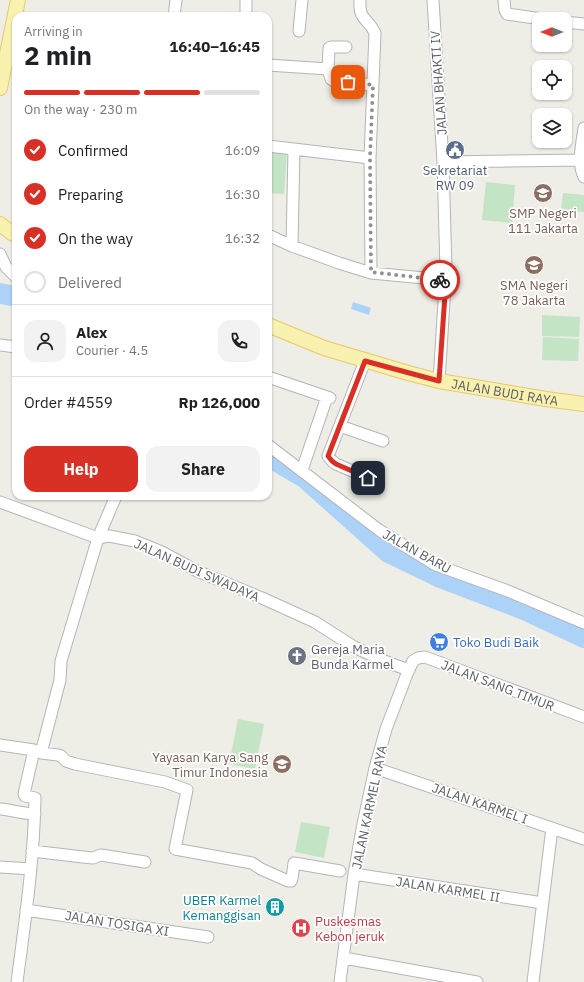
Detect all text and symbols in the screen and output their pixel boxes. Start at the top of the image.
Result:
north arrow [532,12,572,52]
map controls [532,12,572,148]
text: Arriving in [24,23,83,40]
street label: JALAN BHAKTI IV [426,30,451,136]
text: 16:40–16:45 [169,37,260,56]
text: 2 min [24,38,92,72]
button: locate [532,60,572,100]
pin [331,65,365,99]
icon: bag [337,71,359,93]
text: On the way · 230 m [24,101,137,118]
button: layers [532,108,572,148]
icon: check [24,139,46,161]
public building icon: Sekretariat RW 09 [444,139,466,161]
text: Confirmed [58,141,128,160]
text: 16:09 [225,142,260,159]
place label: Sekretariat RW 09 [423,162,487,194]
school or university icon: SMP Negeri 111 Jakarta [532,182,554,204]
icon: check [24,183,46,205]
text: Preparing [58,185,123,204]
text: 16:30 [225,186,260,203]
place label: SMP Negeri 111 Jakarta [508,205,578,237]
icon: check [24,227,46,249]
text: On the way [58,229,133,248]
text: 16:32 [225,230,260,247]
school or university icon: SMA Negeri 78 Jakarta [523,254,545,276]
courier [420,260,460,300]
icon: bike [429,269,451,291]
text: Delivered [58,273,122,292]
place label: SMA Negeri 78 Jakarta [500,277,568,309]
button: person [24,320,66,362]
button: phone [218,320,260,362]
text: Alex [76,323,107,342]
text: Courier · 4.5 [76,342,148,359]
street label: JALAN BUDI RAYA [450,375,560,410]
text: Order #4559 [24,393,113,412]
text: Rp 126,000 [179,393,260,412]
button: Help [24,446,138,492]
button: Share [146,446,260,492]
pin [351,461,385,495]
icon: home [357,467,379,489]
street label: JALAN BARU [379,526,454,577]
street label: JALAN BUDI SWADAYA [131,535,263,606]
supermarket icon: Toko Budi Baik [428,631,450,653]
place label: Toko Budi Baik [453,634,539,651]
place label: Gereja Maria Bunda Karmel [311,641,394,673]
church icon: Gereja Maria Bunda Karmel [286,645,308,667]
street label: JALAN SANG TIMUR [439,656,557,715]
street label: JALAN KARMEL RAYA [348,743,391,871]
place label: Yayasan Karya Sang Timur Indonesia [152,749,268,781]
school or university icon: Yayasan Karya Sang Timur Indonesia [271,753,293,775]
street label: JALAN KARMEL I [430,779,530,828]
street label: JALAN KARMEL II [395,873,501,906]
place label: UBER Karmel Kemanggisan [183,892,261,924]
building icon: UBER Karmel Kemanggisan [264,896,286,918]
street label: JALAN TOSIGA XI [64,907,170,940]
place label: Puskesmas Kebon jeruk [315,913,385,945]
hospital icon: Puskesmas Kebon jeruk [290,917,312,939]

